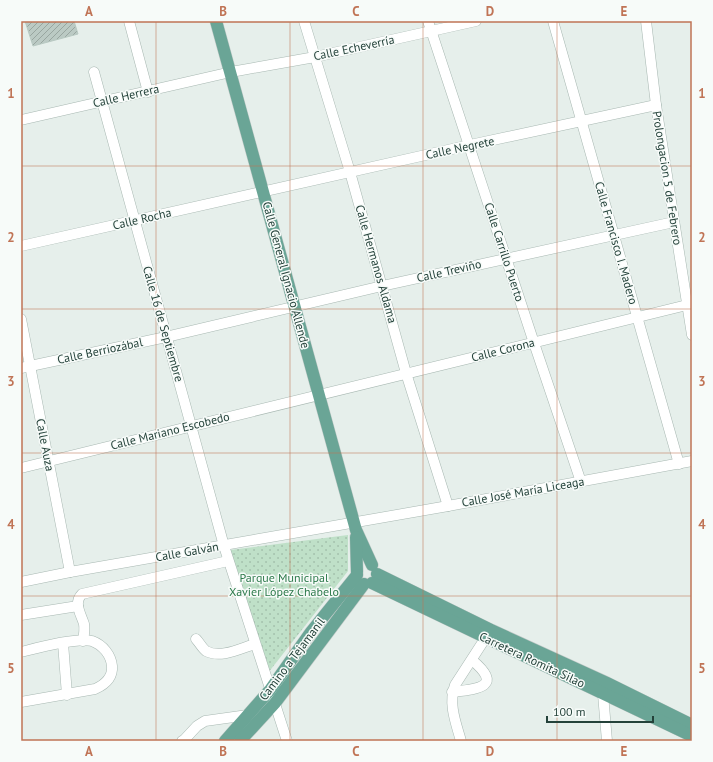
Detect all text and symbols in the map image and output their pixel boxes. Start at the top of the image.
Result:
text: A [85,3,93,20]
text: B [219,3,227,20]
text: C [352,3,360,20]
text: D [486,3,494,20]
text: E [621,3,628,20]
street label: Calle Echeverría [312,32,396,63]
street label: Calle Herrera [91,81,160,110]
text: 1 [7,85,15,102]
text: 1 [698,85,706,102]
street label: Prolongacion 5 de Febrero [649,110,685,246]
street label: Calle Negrete [424,133,495,162]
street label: Calle Francisco I. Madero [592,180,641,306]
street label: Calle General Ignacio Allende [260,200,313,350]
street label: Calle Carrillo Puerto [481,200,528,303]
street label: Calle Hermanos Aldama [352,203,401,325]
street label: Calle Rocha [111,204,173,233]
text: 2 [7,229,15,246]
text: 2 [698,229,706,246]
street label: Calle Treviño [415,256,483,285]
street label: Calle 16 de Septiembre [140,264,187,383]
street label: Calle Berriozábal [56,334,144,367]
street label: Calle Corona [470,334,536,365]
text: 3 [7,373,15,390]
text: 3 [698,373,706,390]
street label: Calle Mariano Escobedo [109,408,231,453]
street label: Calle Auza [33,417,58,473]
street label: Calle José María Liceaga [461,473,585,510]
text: 4 [7,516,15,533]
text: 4 [698,516,706,533]
street label: Calle Galván [154,539,220,564]
park label: Parque Municipal Xavier López Chabelo [229,570,339,599]
street label: Camino a Tejamanil [256,614,328,703]
street label: Carretera Romita Silao [477,628,587,691]
text: 5 [7,660,15,677]
text: 5 [698,660,706,677]
scale bar [547,698,653,724]
text: 100 m [553,704,586,719]
text: A [85,743,93,760]
text: B [219,743,227,760]
text: C [352,743,360,760]
text: D [486,743,494,760]
text: E [621,743,628,760]

